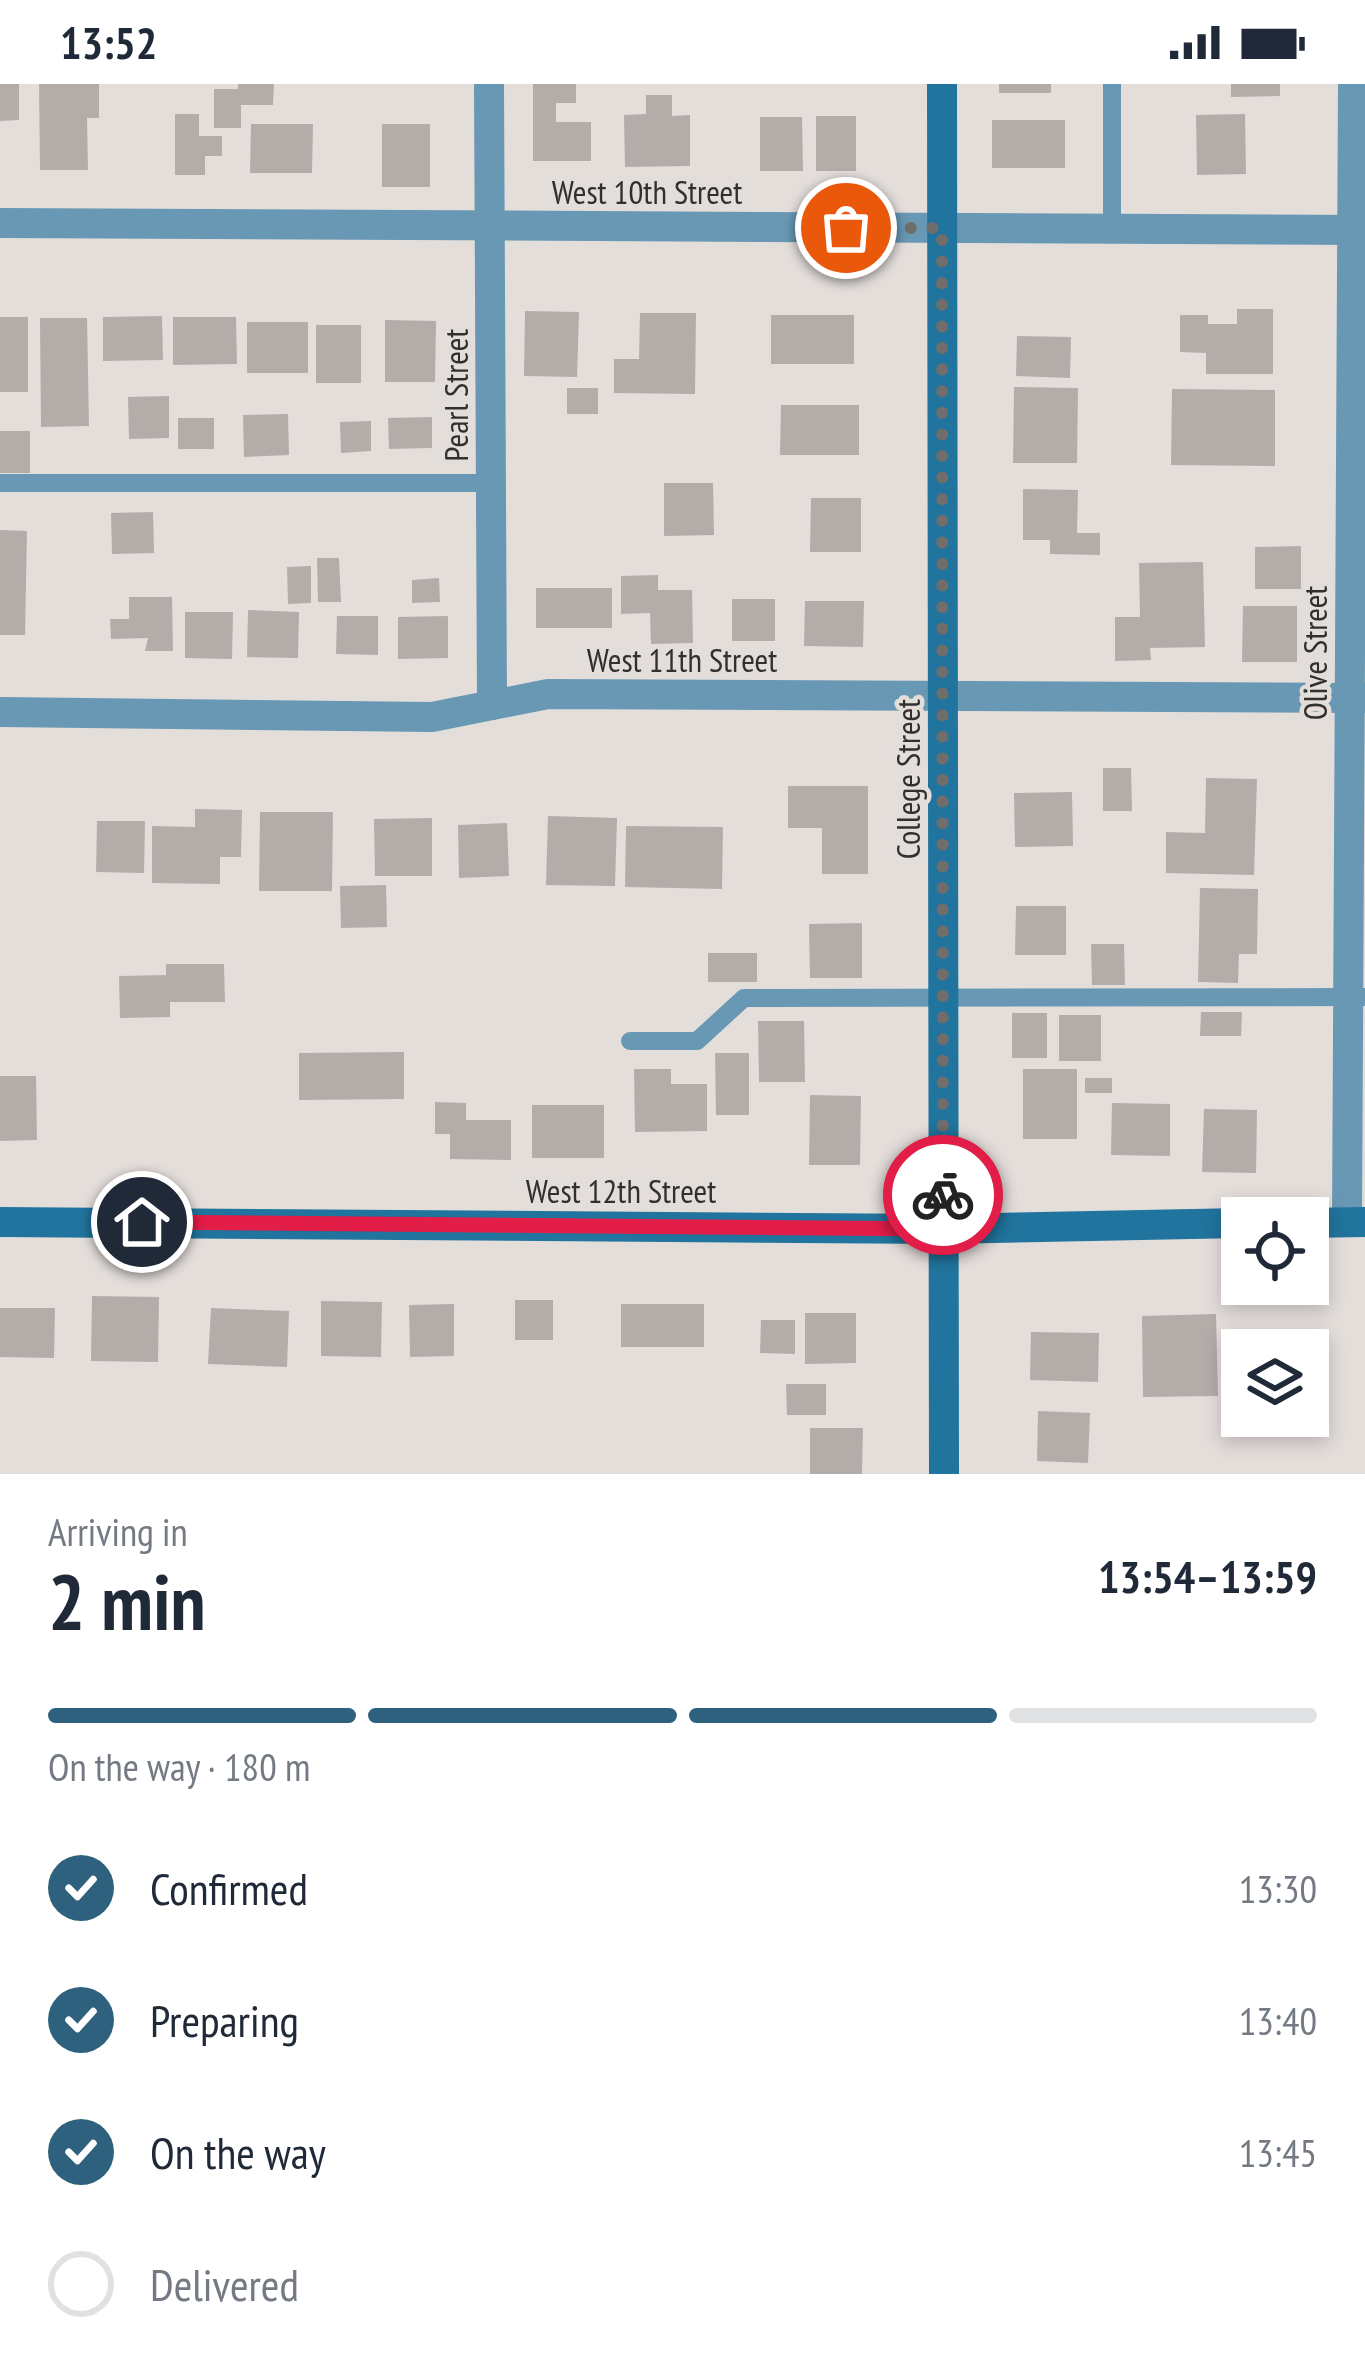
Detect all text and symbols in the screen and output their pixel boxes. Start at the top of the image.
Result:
text: 13:52 [60,13,157,71]
street label: West 10th Street [552,170,742,213]
pin [795,177,897,279]
icon: bag [813,195,879,261]
street label: Pearl Street [434,329,477,461]
street label: Olive Street [1293,586,1336,720]
street label: West 11th Street [587,638,777,681]
street label: College Street [886,699,929,859]
courier [883,1135,1003,1255]
icon: bike [910,1162,976,1228]
street label: West 12th Street [526,1169,716,1212]
pin [91,1171,193,1273]
icon: home [109,1189,175,1255]
map controls [1221,1197,1329,1437]
button: locate [1221,1197,1329,1305]
button: layers [1221,1329,1329,1437]
text: Arriving in [48,1506,188,1557]
text: 13:54–13:59 [1098,1547,1317,1605]
text: 2 min [48,1551,206,1652]
text: On the way · 180 m [48,1741,310,1792]
icon: check [48,1855,114,1921]
text: Confirmed [150,1859,308,1917]
text: 13:30 [1239,1863,1317,1914]
icon: check [48,1987,114,2053]
text: Preparing [150,1991,299,2049]
text: 13:40 [1239,1995,1317,2046]
icon: check [48,2119,114,2185]
text: On the way [150,2123,326,2181]
text: 13:45 [1239,2127,1317,2178]
text: Delivered [150,2255,299,2313]

